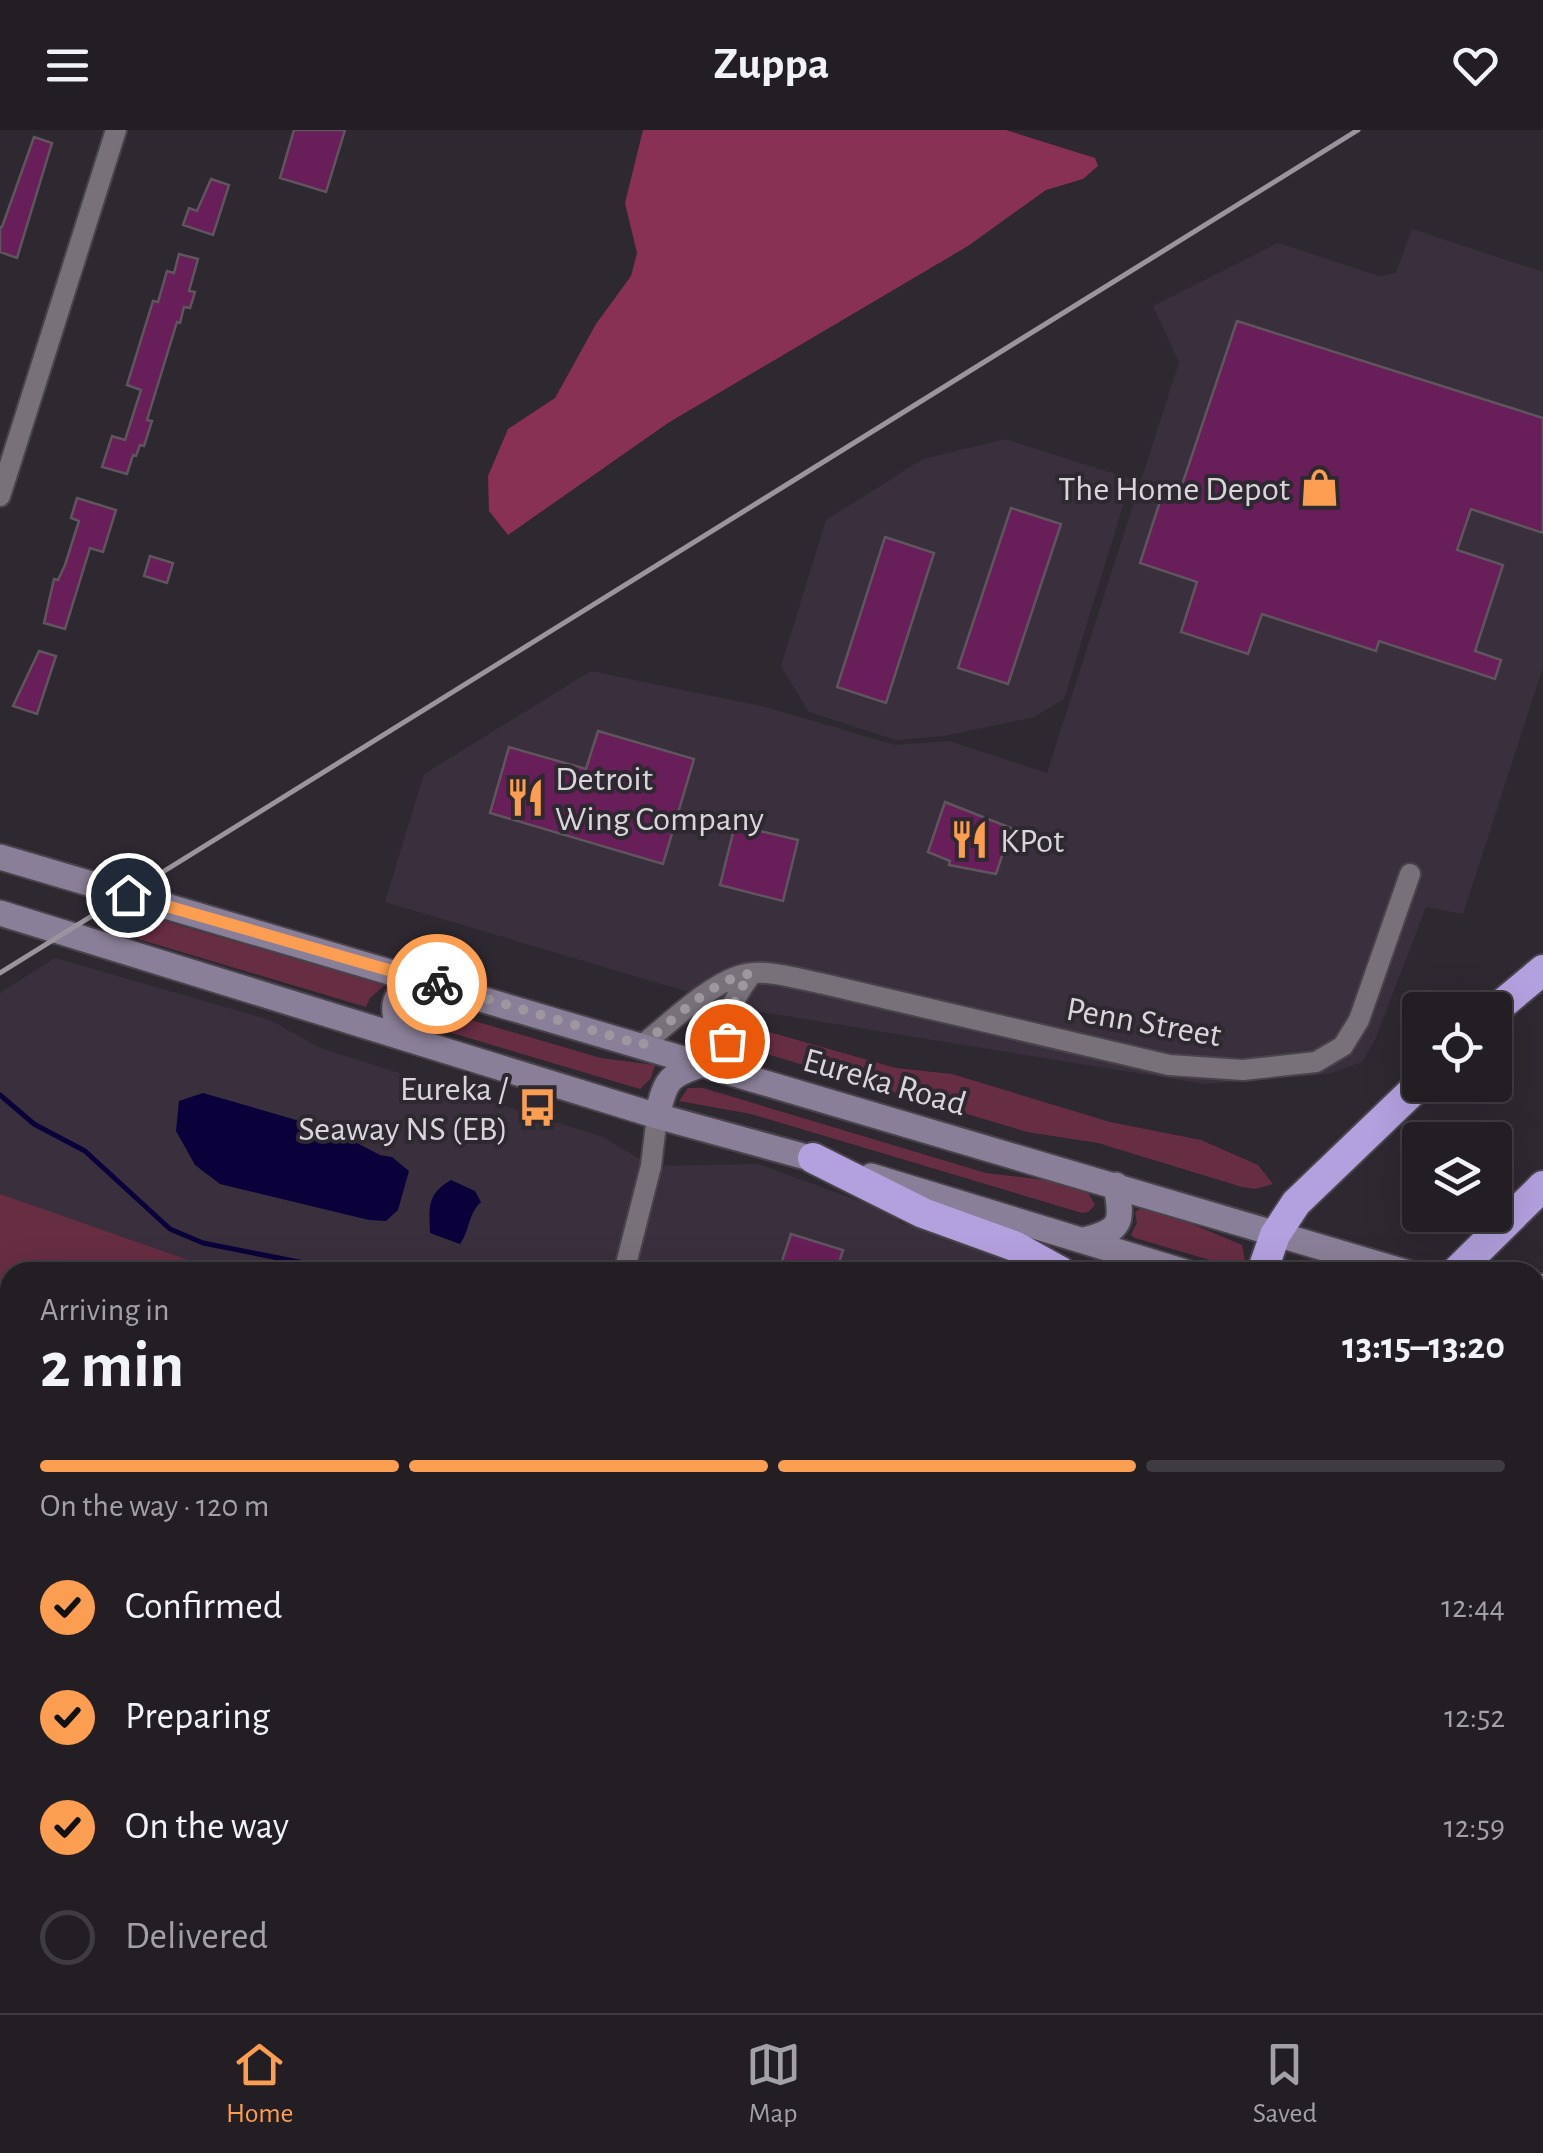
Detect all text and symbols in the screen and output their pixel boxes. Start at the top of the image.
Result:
icon: menu [40,38,95,93]
icon: heart [1448,38,1503,93]
text: Zuppa [714,42,829,87]
shop icon: The Home Depot [1299,467,1341,509]
place label: The Home Depot [1058,472,1290,507]
place label: Detroit Wing Company [555,762,764,837]
restaurant icon: Detroit Wing Company [504,777,546,819]
restaurant icon: KPot [949,819,991,861]
place label: KPot [1000,824,1064,859]
pin [86,853,171,938]
icon: home [101,868,156,923]
courier [387,934,487,1034]
icon: bike [410,957,465,1012]
street label: Penn Street [1063,992,1224,1053]
map controls [1402,992,1512,1232]
button: locate [1402,992,1512,1102]
pin [685,999,770,1084]
icon: bag [700,1014,755,1069]
street label: Eureka Road [799,1042,970,1122]
place label: Eureka / Seaway NS (EB) [298,1072,509,1147]
bus stop icon: Eureka / Seaway NS (EB) [517,1087,559,1129]
button: layers [1402,1122,1512,1232]
text: Arriving in [40,1294,169,1326]
text: 13:15–13:20 [1342,1328,1505,1366]
text: 2 min [40,1334,184,1399]
text: On the way · 120 m [40,1490,269,1522]
icon: check [40,1580,95,1635]
text: Confirmed [125,1588,282,1626]
text: 12:44 [1441,1591,1505,1623]
icon: check [40,1690,95,1745]
text: Preparing [125,1698,270,1736]
text: 12:52 [1444,1701,1505,1733]
icon: check [40,1800,95,1855]
text: On the way [125,1808,289,1846]
text: 12:59 [1444,1811,1505,1843]
text: Delivered [125,1918,268,1956]
tab: Home [226,2037,293,2131]
tab: Map [746,2037,801,2131]
tab: Saved [1253,2037,1317,2131]

